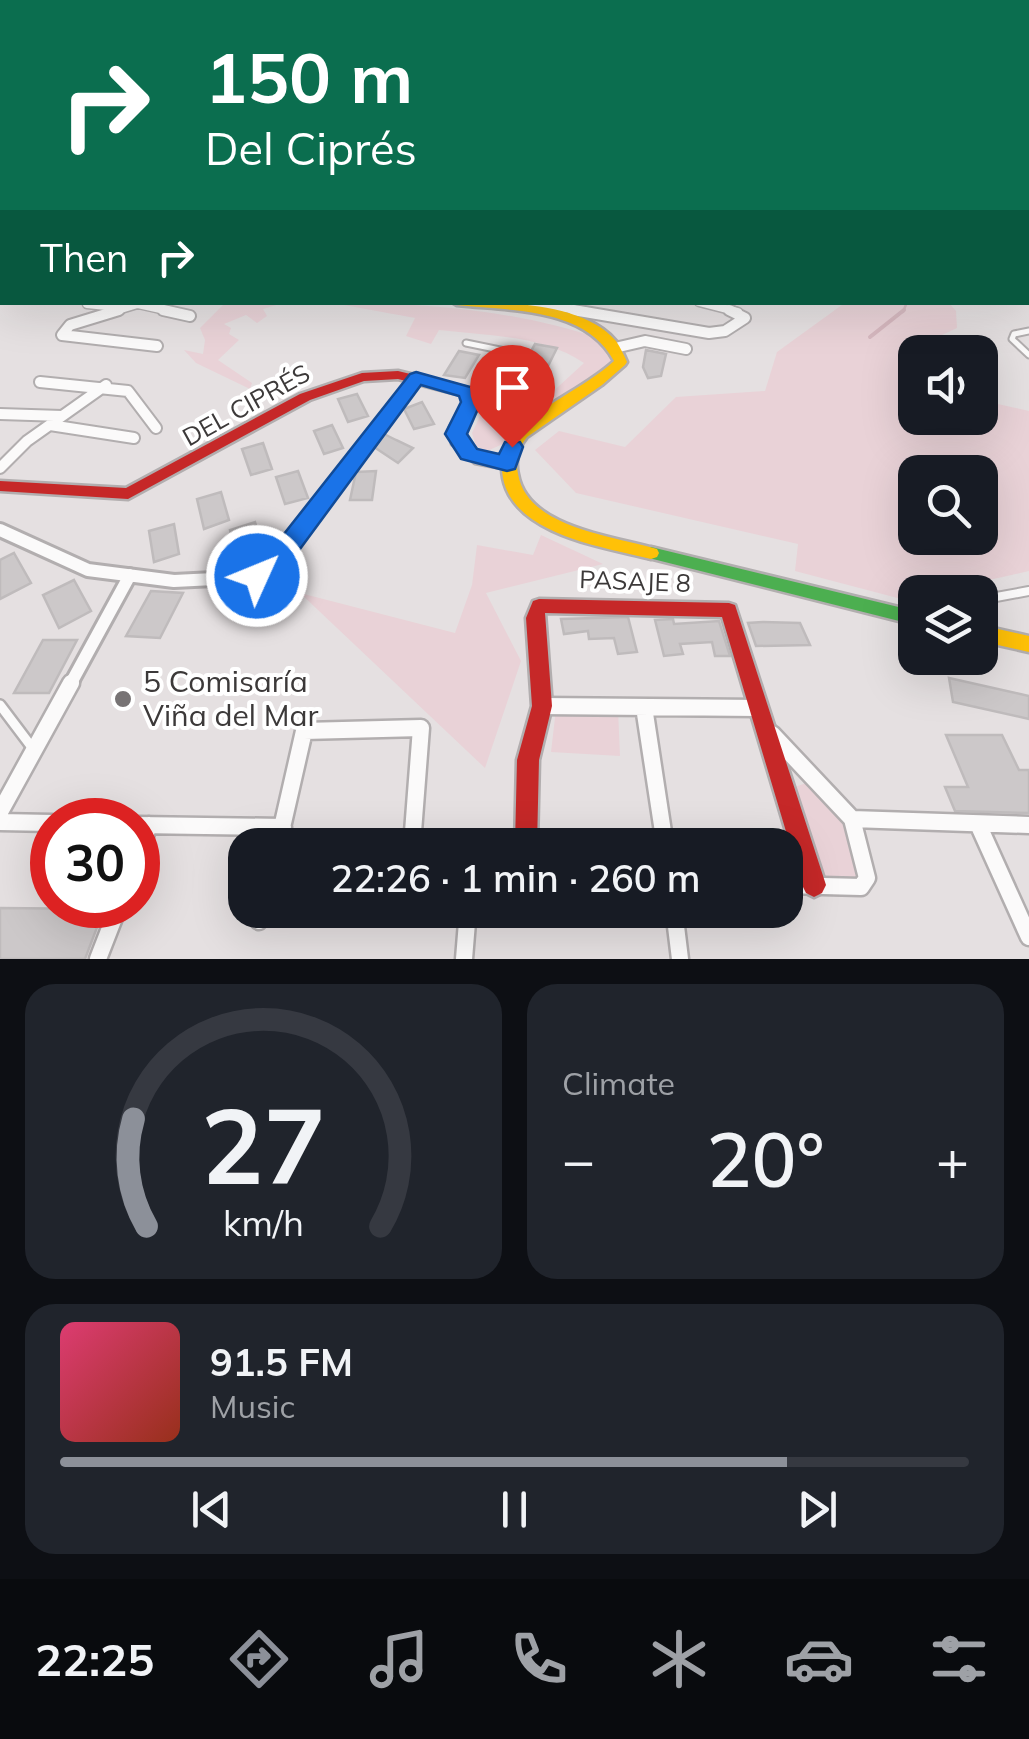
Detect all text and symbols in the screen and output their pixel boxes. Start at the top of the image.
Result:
text: 150 m [205,33,413,121]
icon: right [40,40,170,170]
text: Del Ciprés [205,120,417,176]
icon: right [148,230,203,285]
text: Then [40,234,128,282]
map controls [898,335,998,675]
button: sound [898,335,998,435]
pin [470,345,555,448]
street label: DEL CIPRÉS [177,357,315,452]
icon: arrive [485,360,540,415]
button: search [898,455,998,555]
position arrow [205,524,309,628]
street label: PASAJE 8 [579,563,691,598]
button: layers [898,575,998,675]
place label: 5 Comisaría Viña del Mar [143,662,319,734]
marker: 5 Comisaría Viña del Mar [112,688,134,710]
speed limit sign: 30 [30,798,160,928]
text: 22:26 · 1 min · 260 m [330,854,701,902]
text: Climate [562,1063,675,1103]
text: 27 [201,1079,326,1210]
text: 20° [706,1112,825,1206]
text: − [562,1125,595,1194]
text: + [936,1125,969,1194]
text: km/h [223,1200,304,1245]
text: 91.5 FM [210,1338,353,1386]
text: Music [210,1386,295,1426]
icon: previous [184,1482,239,1537]
icon: pause [487,1482,542,1537]
icon: next [790,1482,845,1537]
icon: directions [224,1624,294,1694]
icon: music [364,1624,434,1694]
icon: phone [504,1624,574,1694]
icon: climate [644,1624,714,1694]
icon: car [784,1624,854,1694]
icon: filters [924,1624,994,1694]
text: 22:25 [35,1631,154,1687]

